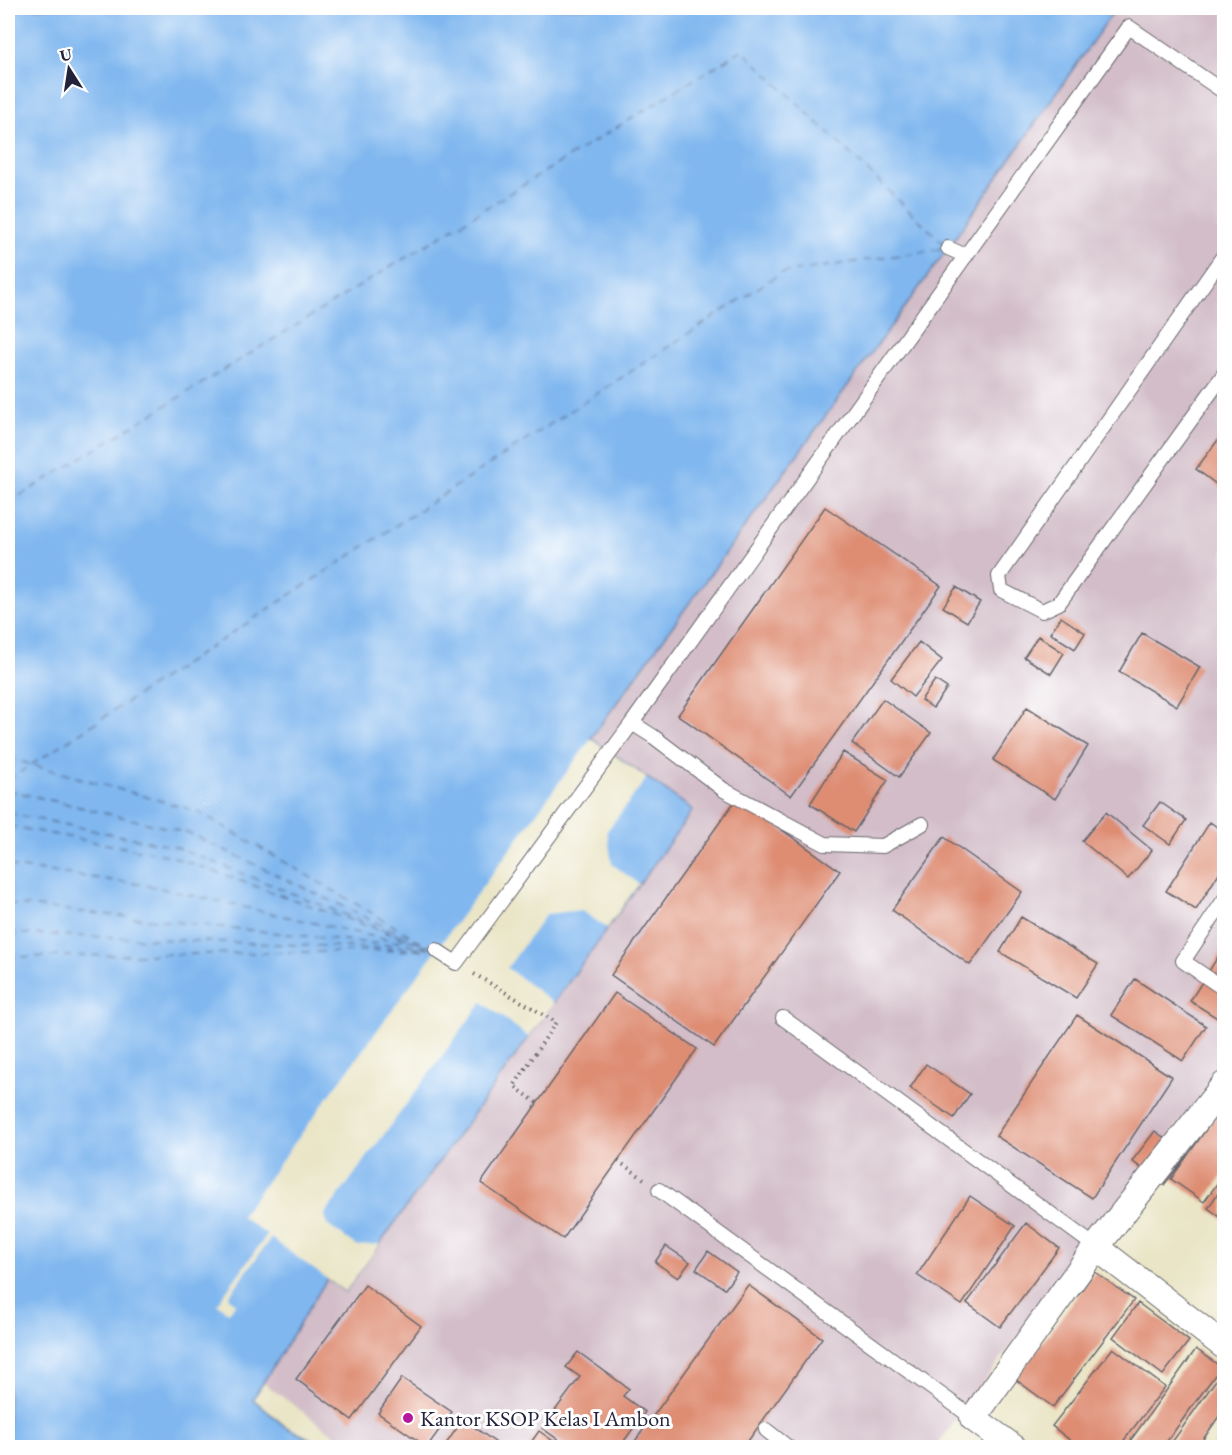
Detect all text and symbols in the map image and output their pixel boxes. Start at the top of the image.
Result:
north arrow [39,39,99,99]
text: U [58,43,74,66]
place label: Kantor KSOP Kelas I Ambon [420,1404,671,1433]
marker: Kantor KSOP Kelas I Ambon [401,1411,415,1425]

